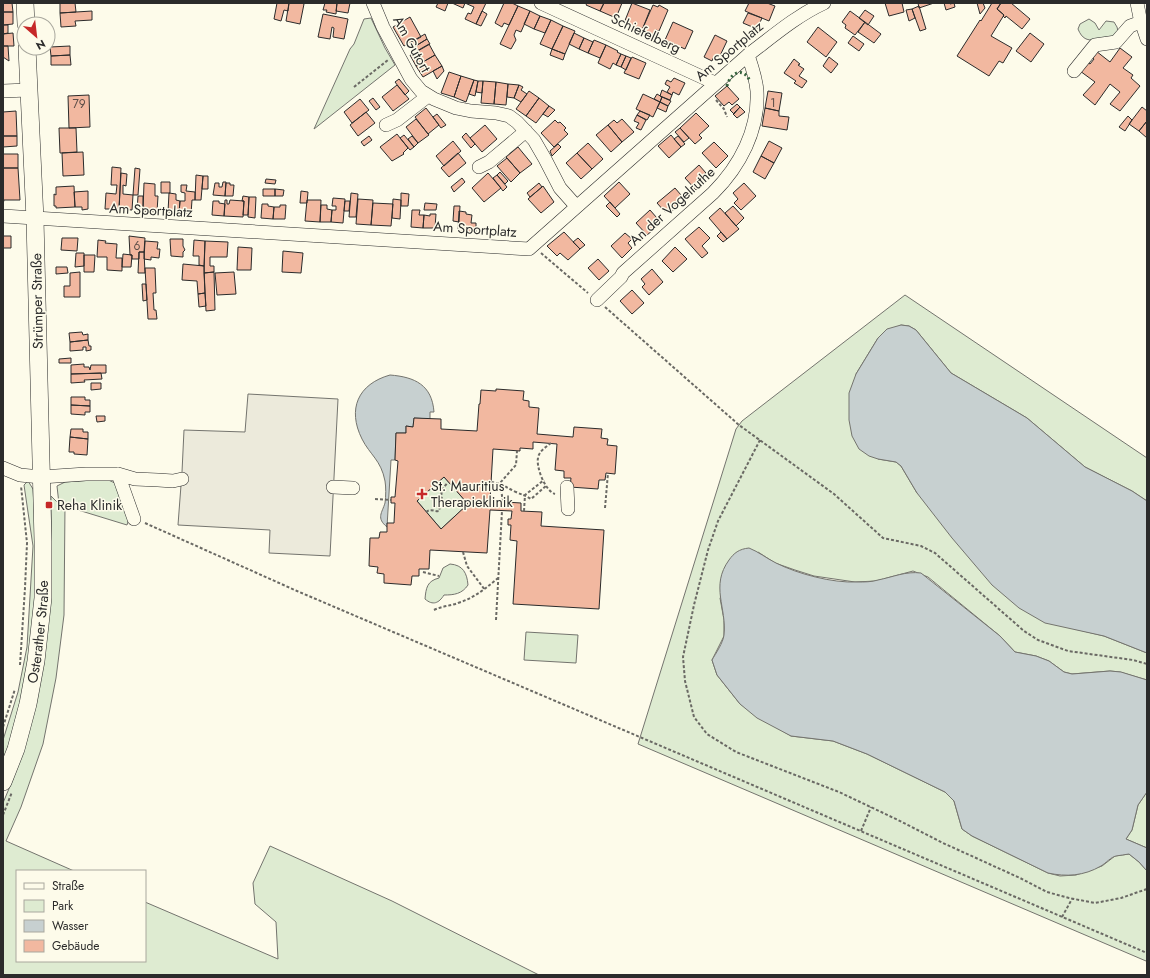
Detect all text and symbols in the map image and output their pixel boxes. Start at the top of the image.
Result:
street label: Schiefelberg [608,8,684,58]
street label: Am Gutort [388,12,436,76]
north arrow [16,16,56,56]
street label: Am Sportplatz [691,16,768,86]
text: N [33,36,48,54]
house number: 1 [770,94,776,112]
house number: 79 [72,95,86,113]
street label: An der Vogelruthe [625,162,719,250]
street label: Am Sportplatz [109,198,194,222]
street label: Am Sportplatz [433,216,518,242]
house number: 6 [134,237,141,255]
street label: Strümper Straße [26,253,48,349]
place label: St. Mauritius Therapieklinik [431,476,513,512]
marker: St. Mauritius Therapieklinik [416,488,428,500]
place label: Reha Klinik [57,495,123,515]
marker: Reha Klinik [44,500,54,510]
street label: Osterather Straße [22,580,53,685]
legend [16,870,146,962]
text: Straße [52,877,84,895]
text: Park [52,897,74,915]
text: Wasser [52,917,89,935]
text: Gebäude [52,937,99,955]

